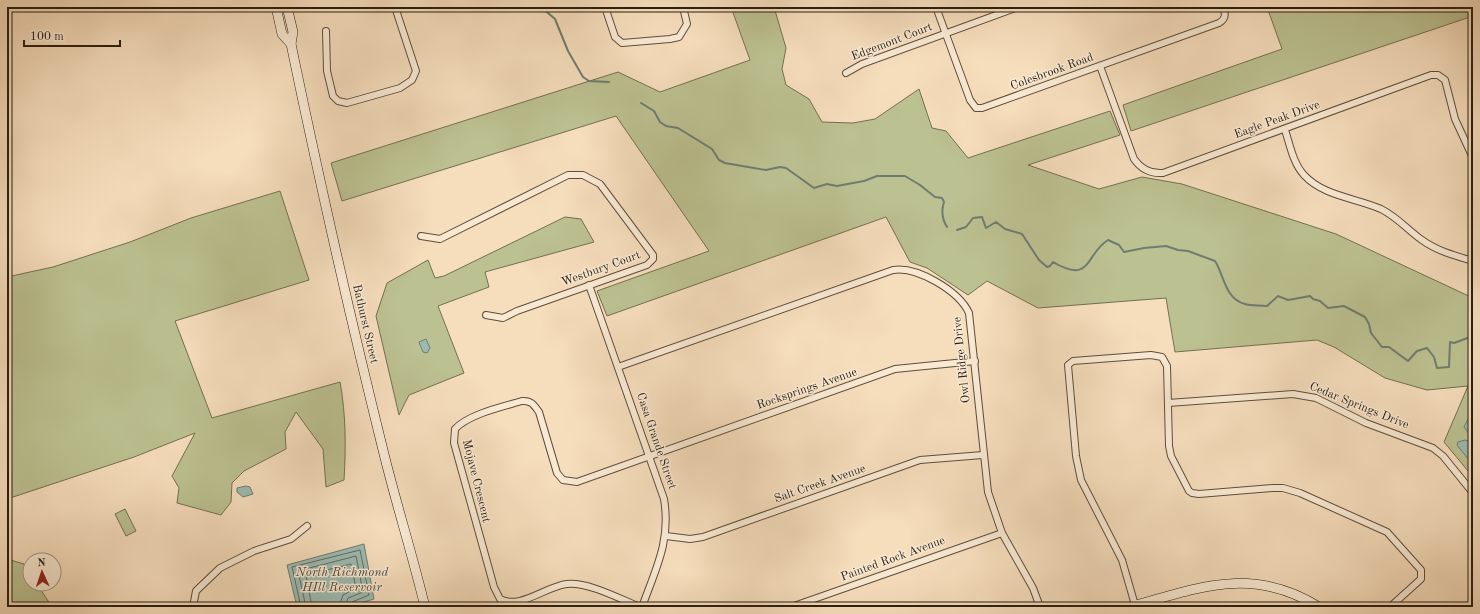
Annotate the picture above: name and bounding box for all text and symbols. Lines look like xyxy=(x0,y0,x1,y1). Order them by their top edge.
street label: Edgemont Court xyxy=(850,21,934,63)
scale bar xyxy=(24,22,120,48)
text: 100 m xyxy=(30,31,64,43)
street label: Colesbrook Road xyxy=(1009,51,1095,93)
street label: Eagle Peak Drive xyxy=(1233,99,1322,141)
street label: Westbury Court xyxy=(560,249,642,289)
street label: Bathurst Street xyxy=(350,283,380,365)
street label: Owl Ridge Drive xyxy=(951,316,972,404)
street label: Rocksprings Avenue xyxy=(755,366,859,412)
street label: Cedar Springs Drive xyxy=(1308,381,1411,432)
street label: Casa Grande Street xyxy=(634,391,678,491)
street label: Mojave Crescent xyxy=(460,438,492,524)
street label: Salt Creek Avenue xyxy=(773,463,868,505)
street label: Painted Rock Avenue xyxy=(839,534,947,583)
north arrow xyxy=(22,552,62,592)
text: N xyxy=(37,558,47,569)
water label: North Richmond HIll Reservoir xyxy=(294,566,389,594)

